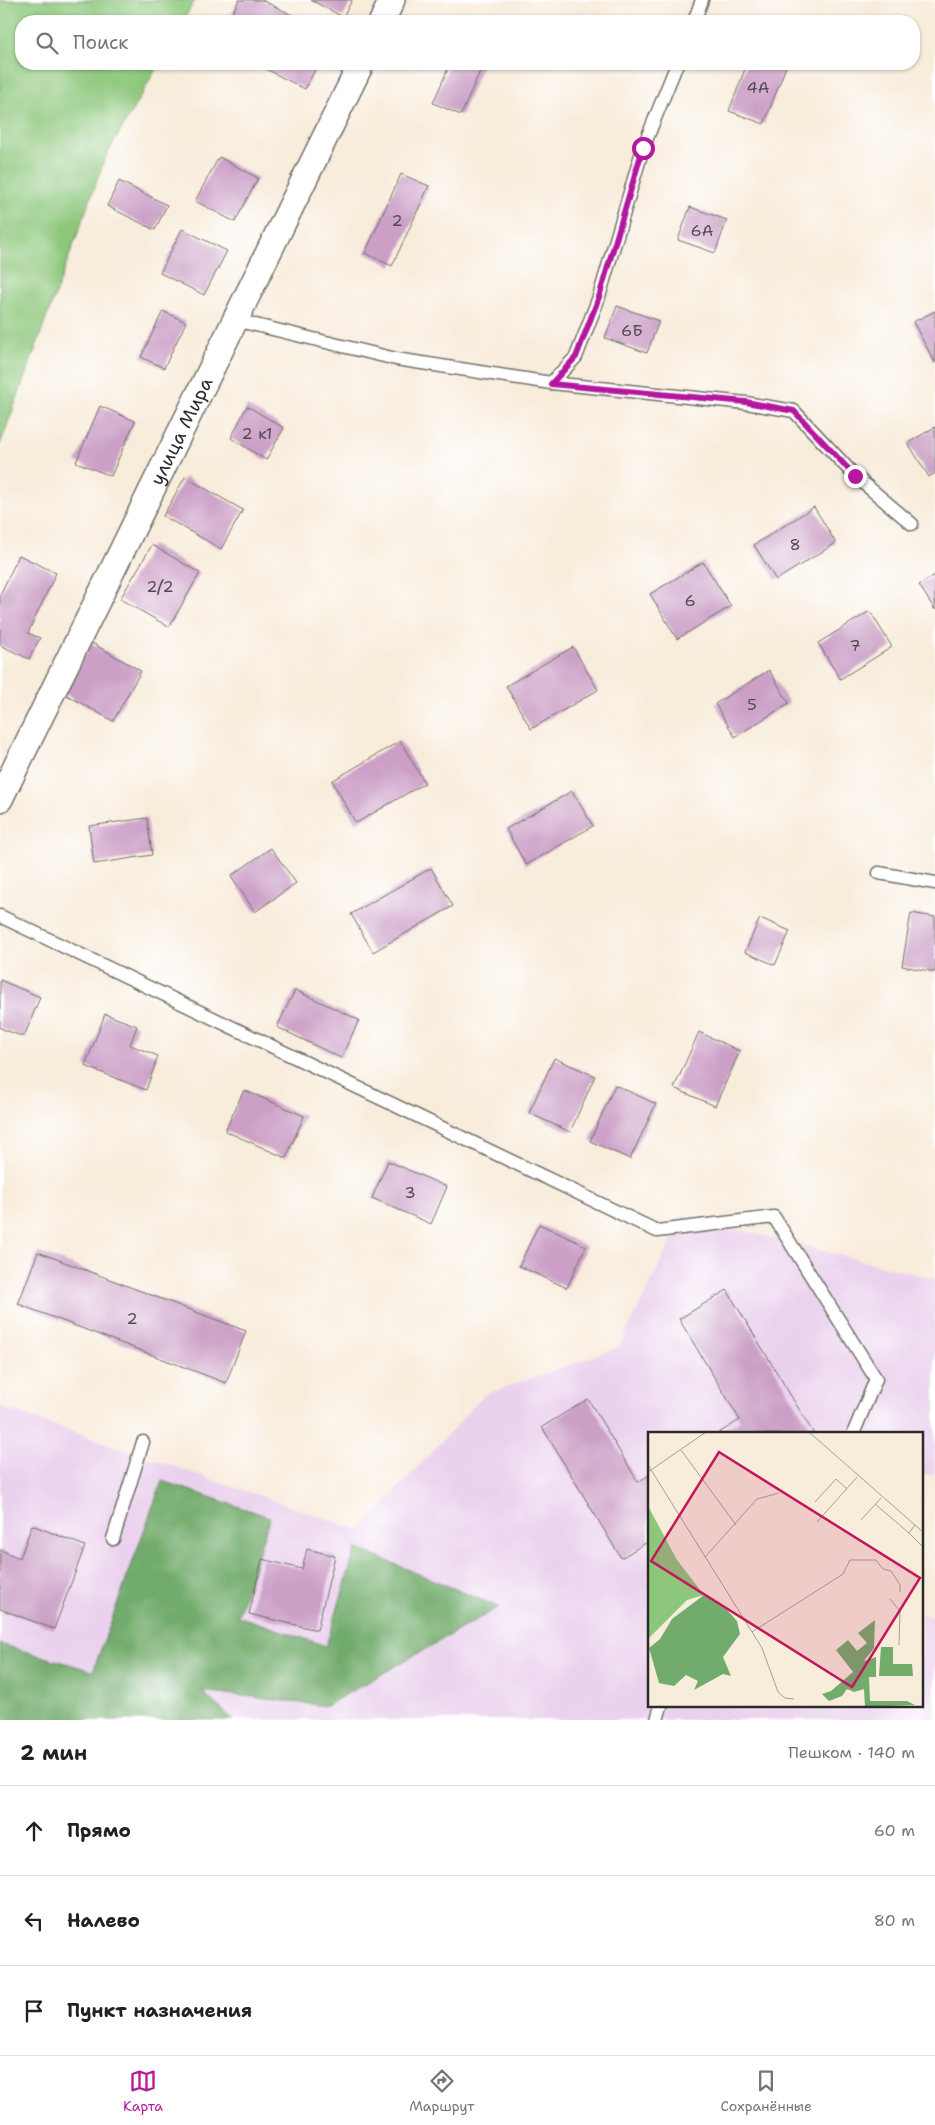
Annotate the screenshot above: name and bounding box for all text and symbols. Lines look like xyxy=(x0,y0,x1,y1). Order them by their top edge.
search box xyxy=(15,15,920,70)
icon: search xyxy=(33,29,61,57)
text: Поиск xyxy=(73,30,128,55)
house number: 4А xyxy=(747,77,769,98)
route start xyxy=(632,137,655,160)
house number: 2 xyxy=(391,210,403,231)
house number: 6А xyxy=(691,220,713,241)
house number: 6Б xyxy=(621,320,643,341)
street label: улица Мира xyxy=(144,373,218,489)
house number: 2 к1 xyxy=(242,423,272,444)
route end xyxy=(844,465,867,488)
house number: 8 xyxy=(789,534,801,555)
house number: 2/2 xyxy=(146,576,174,597)
house number: 6 xyxy=(684,590,696,611)
house number: 7 xyxy=(849,635,861,656)
house number: 5 xyxy=(747,694,757,715)
house number: 3 xyxy=(404,1182,416,1203)
house number: 2 xyxy=(126,1308,138,1329)
inset map xyxy=(648,1432,922,1708)
text: 2 мин xyxy=(20,1739,87,1767)
text: Пешком · 140 m xyxy=(788,1742,915,1763)
icon: ahead xyxy=(20,1817,48,1845)
text: Прямо xyxy=(67,1818,131,1843)
text: 60 m xyxy=(874,1820,915,1841)
icon: left xyxy=(20,1907,48,1935)
text: Налево xyxy=(67,1908,140,1933)
text: 80 m xyxy=(874,1910,915,1931)
icon: arrive xyxy=(20,1997,48,2025)
text: Пункт назначения xyxy=(67,1998,252,2023)
tab: Карта xyxy=(123,2067,163,2115)
tab: Маршрут xyxy=(409,2067,474,2115)
tab: Сохранённые xyxy=(721,2067,812,2115)

